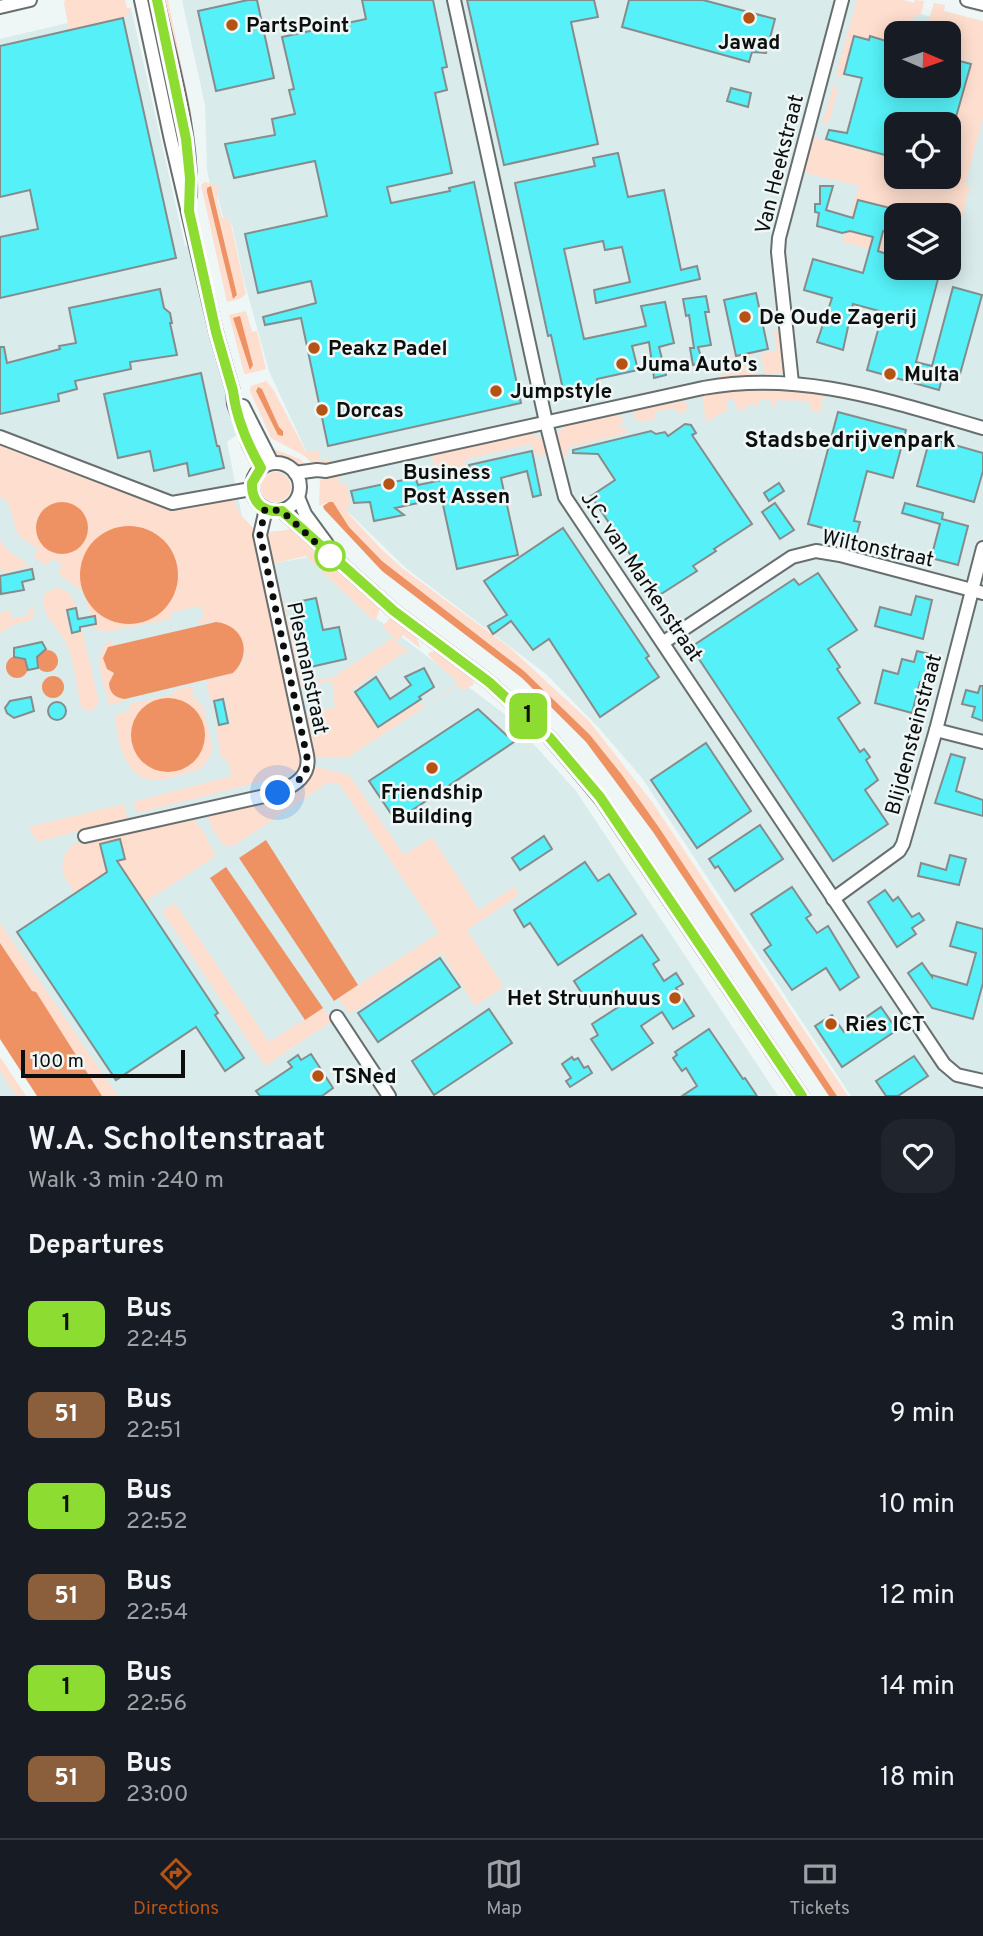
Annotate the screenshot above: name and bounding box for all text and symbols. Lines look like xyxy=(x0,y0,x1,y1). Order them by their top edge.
marker: Jawad xyxy=(741,10,757,26)
place label: PartsPoint xyxy=(246,13,349,40)
marker: PartsPoint xyxy=(224,17,240,33)
north arrow xyxy=(884,21,961,98)
map controls xyxy=(884,21,961,280)
place label: Jawad xyxy=(718,30,780,57)
street label: Van Heekstraat xyxy=(750,92,811,237)
button: locate xyxy=(884,112,961,189)
button: layers xyxy=(884,203,961,280)
place label: De Oude Zagerij xyxy=(759,305,917,332)
marker: De Oude Zagerij xyxy=(737,309,753,325)
place label: Peakz Padel xyxy=(328,336,448,363)
marker: Peakz Padel xyxy=(306,340,322,356)
place label: Juma Auto's xyxy=(636,352,758,379)
marker: Juma Auto's xyxy=(614,356,630,372)
place label: Multa xyxy=(904,362,959,389)
marker: Multa xyxy=(882,366,898,382)
place label: Jumpstyle xyxy=(510,379,612,406)
marker: Jumpstyle xyxy=(488,383,504,399)
place label: Dorcas xyxy=(336,398,404,425)
marker: Dorcas xyxy=(314,402,330,418)
district label: Stadsbedrijvenpark xyxy=(744,427,956,456)
place label: Business Post Assen xyxy=(403,460,510,511)
marker: Business Post Assen xyxy=(381,476,397,492)
street label: J.C. van Markenstraat xyxy=(574,486,708,667)
street label: Wiltonstraat xyxy=(819,524,936,575)
unlabelled marker xyxy=(315,541,345,571)
street label: Plesmanstraat xyxy=(279,599,334,737)
street label: Blijdensteinstraat xyxy=(880,651,949,818)
line badge: 1 xyxy=(505,693,551,739)
text: 1 xyxy=(523,701,533,731)
marker: Friendship Building xyxy=(424,760,440,776)
your location xyxy=(260,775,295,810)
place label: Friendship Building xyxy=(381,780,483,831)
place label: Het Struunhuus xyxy=(507,986,661,1013)
marker: Het Struunhuus xyxy=(667,990,683,1006)
place label: Ries ICT xyxy=(845,1012,925,1039)
marker: Ries ICT xyxy=(823,1016,839,1032)
scale bar xyxy=(21,1047,186,1079)
text: 100 m xyxy=(32,1050,84,1074)
place label: TSNed xyxy=(332,1064,397,1091)
marker: TSNed xyxy=(310,1068,326,1084)
button: heart xyxy=(881,1119,955,1193)
text: W.A. Scholtenstraat xyxy=(28,1120,325,1162)
text: Walk · 3 min · 240 m xyxy=(28,1167,224,1196)
text: Departures xyxy=(28,1230,165,1263)
text: Bus xyxy=(126,1293,172,1326)
text: 3 min xyxy=(890,1307,955,1340)
text: 1 xyxy=(62,1309,71,1339)
text: 22:45 xyxy=(126,1326,188,1355)
text: Bus xyxy=(126,1384,172,1417)
text: 9 min xyxy=(890,1398,955,1431)
text: 51 xyxy=(54,1400,79,1430)
text: 22:51 xyxy=(126,1417,182,1446)
text: Bus xyxy=(126,1475,172,1508)
text: 10 min xyxy=(879,1489,955,1522)
text: 1 xyxy=(62,1491,71,1521)
text: 22:52 xyxy=(126,1508,188,1537)
text: Bus xyxy=(126,1566,172,1599)
text: 12 min xyxy=(880,1580,955,1613)
text: 51 xyxy=(54,1582,79,1612)
text: 22:54 xyxy=(126,1599,188,1628)
text: Bus xyxy=(126,1657,172,1690)
text: 14 min xyxy=(880,1671,955,1704)
text: 1 xyxy=(62,1673,71,1703)
text: 22:56 xyxy=(126,1690,187,1719)
text: Bus xyxy=(126,1748,172,1781)
text: 18 min xyxy=(880,1762,955,1795)
text: 51 xyxy=(54,1764,79,1794)
text: 23:00 xyxy=(126,1781,188,1810)
tab: Directions xyxy=(133,1855,219,1921)
tab: Map xyxy=(485,1855,523,1921)
tab: Tickets xyxy=(789,1855,850,1921)

